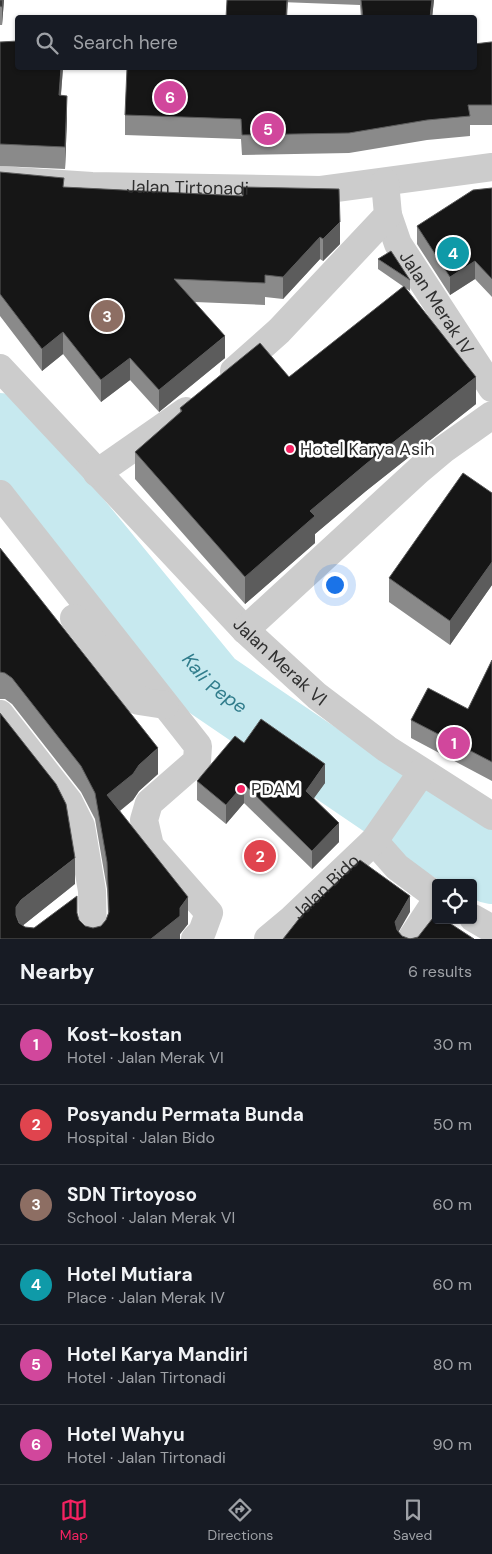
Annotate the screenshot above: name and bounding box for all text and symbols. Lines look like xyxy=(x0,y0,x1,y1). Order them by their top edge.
search box xyxy=(15,15,477,70)
icon: search xyxy=(33,29,61,57)
text: Search here xyxy=(73,30,178,55)
pin: 6 xyxy=(154,78,186,116)
pin: 5 xyxy=(252,110,284,148)
street label: Jalan Tirtonadi xyxy=(127,175,249,201)
pin: 4 xyxy=(437,234,469,272)
street label: Jalan Merak IV xyxy=(394,246,479,360)
pin: 3 xyxy=(91,297,123,335)
place label: Hotel Karya Asih xyxy=(300,437,435,461)
marker: Hotel Karya Asih xyxy=(284,443,296,455)
your location xyxy=(322,572,348,598)
street label: Jalan Merak VI xyxy=(228,613,332,711)
water label: Kali Pepe xyxy=(177,648,252,719)
pin: 1 xyxy=(438,724,470,762)
place label: PDAM xyxy=(251,777,300,801)
marker: PDAM xyxy=(235,783,247,795)
pin: 2 xyxy=(244,837,276,875)
street label: Jalan Bido xyxy=(287,849,365,925)
map controls xyxy=(432,879,477,924)
button: locate xyxy=(432,879,477,924)
text: Nearby xyxy=(20,958,94,986)
text: 6 results xyxy=(408,961,472,982)
text: Kost-kostan xyxy=(67,1022,182,1047)
text: 1 xyxy=(33,1034,39,1055)
text: 30 m xyxy=(433,1034,472,1055)
text: Hotel · Jalan Merak VI xyxy=(67,1047,224,1068)
text: Posyandu Permata Bunda xyxy=(67,1102,304,1127)
text: 2 xyxy=(31,1114,41,1135)
text: 50 m xyxy=(433,1114,472,1135)
text: Hospital · Jalan Bido xyxy=(67,1127,215,1148)
text: SDN Tirtoyoso xyxy=(67,1182,197,1207)
text: 3 xyxy=(31,1194,41,1215)
text: 60 m xyxy=(432,1194,472,1215)
text: School · Jalan Merak VI xyxy=(67,1207,235,1228)
text: Hotel Mutiara xyxy=(67,1262,193,1287)
text: 4 xyxy=(31,1274,41,1295)
text: 60 m xyxy=(432,1274,472,1295)
text: Place · Jalan Merak IV xyxy=(67,1287,225,1308)
text: Hotel Karya Mandiri xyxy=(67,1342,248,1367)
text: 5 xyxy=(31,1354,41,1375)
text: 80 m xyxy=(433,1354,472,1375)
text: Hotel · Jalan Tirtonadi xyxy=(67,1367,226,1388)
text: Hotel Wahyu xyxy=(67,1422,185,1447)
text: 6 xyxy=(31,1434,41,1455)
text: 90 m xyxy=(432,1434,472,1455)
text: Hotel · Jalan Tirtonadi xyxy=(67,1447,226,1468)
tab: Map xyxy=(60,1496,88,1544)
tab: Directions xyxy=(208,1496,273,1544)
tab: Saved xyxy=(393,1496,432,1544)

